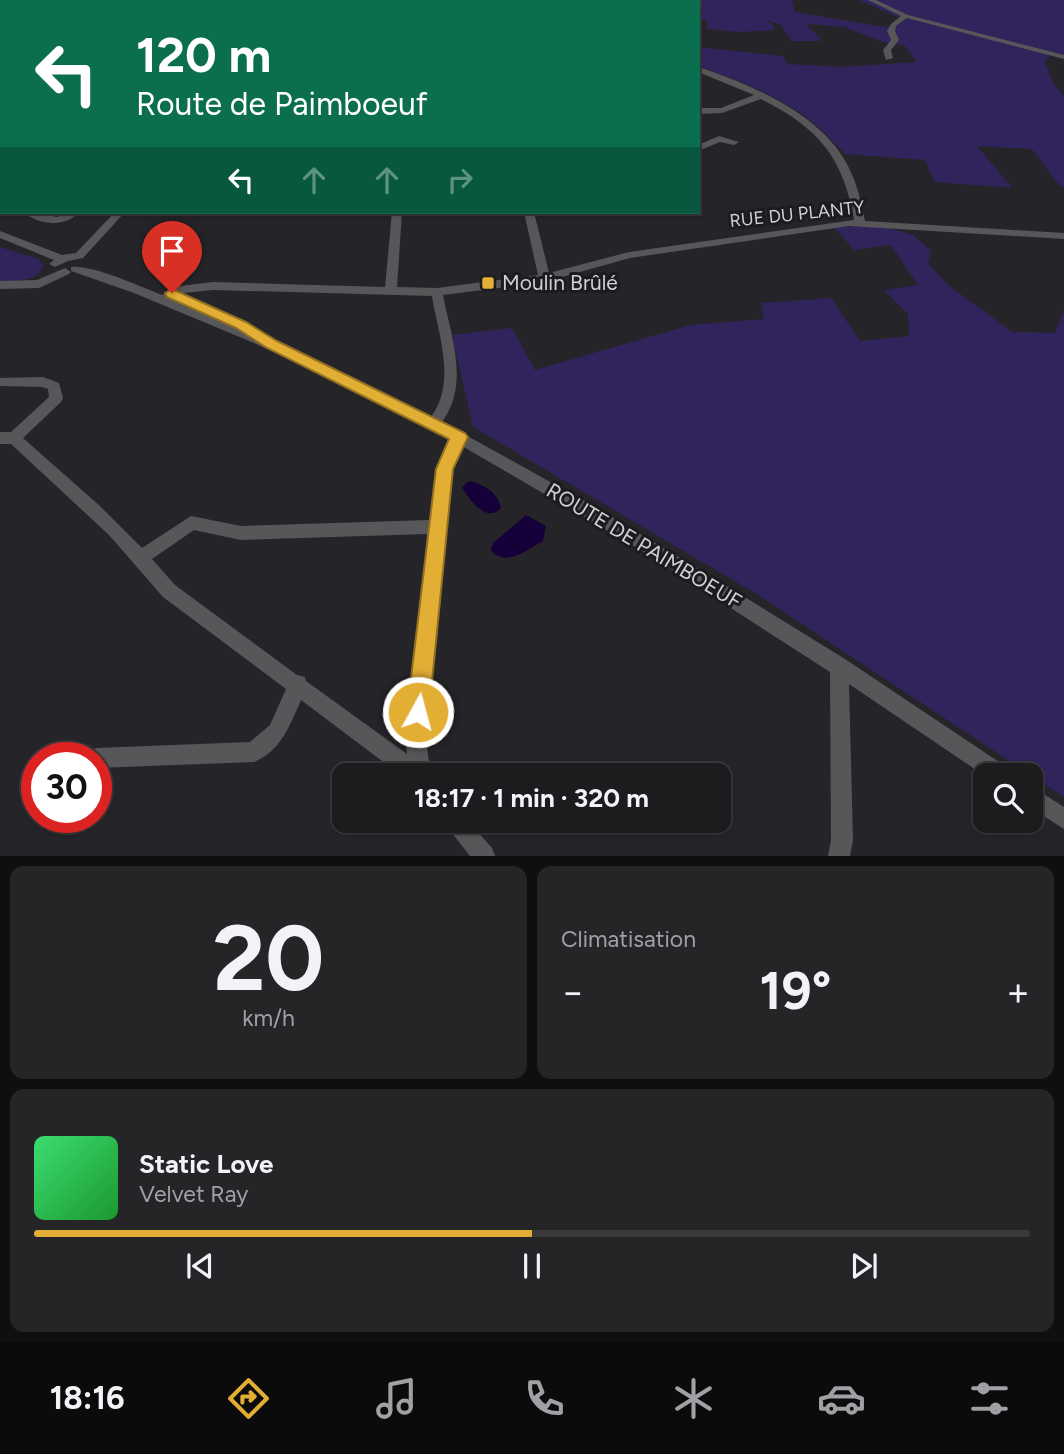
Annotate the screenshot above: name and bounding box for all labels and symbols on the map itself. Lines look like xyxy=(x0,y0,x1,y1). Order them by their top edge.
street label: RUE DU PLANTY xyxy=(729,196,866,232)
pin xyxy=(142,221,202,293)
place label: Moulin Brûlé xyxy=(502,270,618,295)
marker: Moulin Brûlé xyxy=(480,275,496,291)
street label: ROUTE DE PAIMBOEUF xyxy=(542,477,746,614)
position arrow xyxy=(381,675,455,749)
speed limit sign: 30 xyxy=(21,742,112,833)

